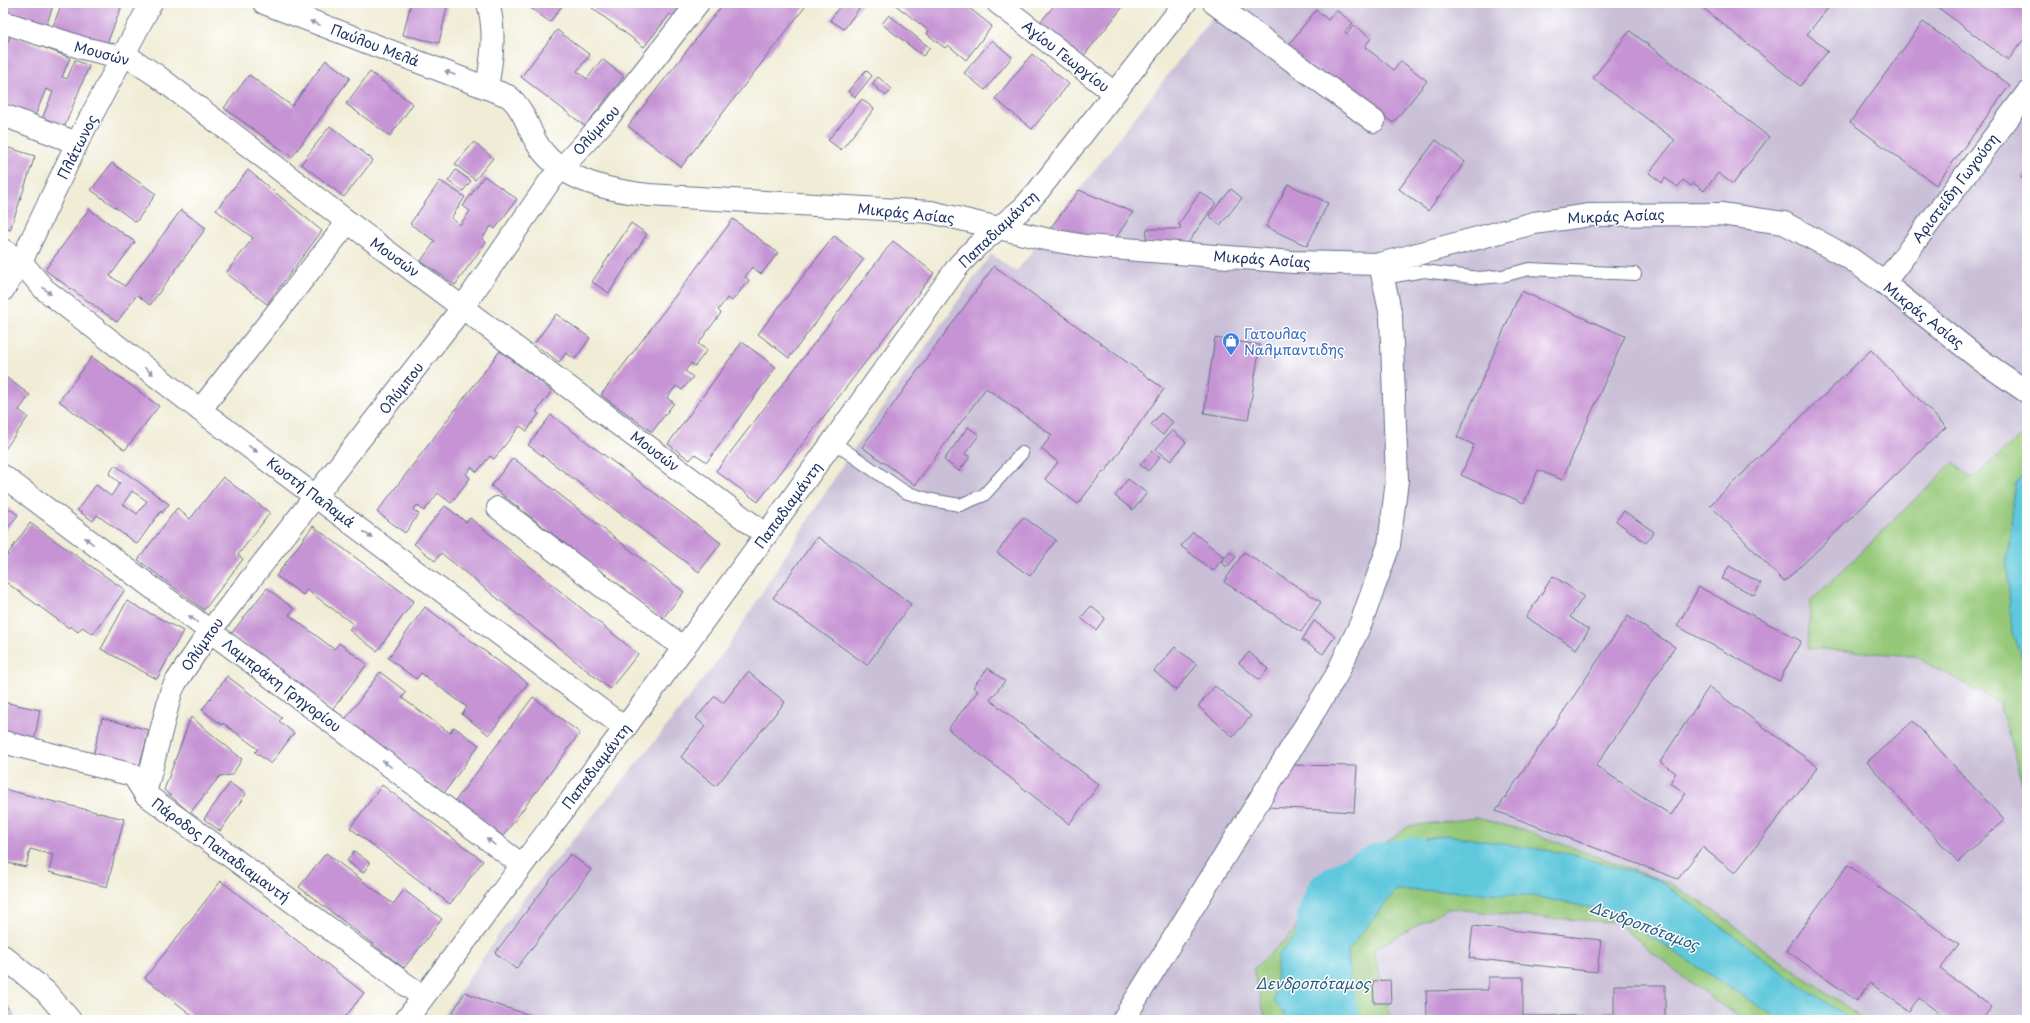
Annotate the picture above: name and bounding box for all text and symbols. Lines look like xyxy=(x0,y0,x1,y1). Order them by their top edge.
street label: Αγίου Γεωργίου xyxy=(1018,15,1114,97)
street label: Παύλου Μελά xyxy=(328,18,422,72)
one-way arrow xyxy=(309,19,321,25)
street label: Μουσών xyxy=(72,36,132,70)
one-way arrow xyxy=(444,70,456,76)
street label: Ολύμπου xyxy=(568,100,624,160)
street label: Πλάτωνος xyxy=(52,111,102,183)
street label: Αριστείδη Γωγούση xyxy=(1907,129,2003,247)
street label: Παπαδιαμάντη xyxy=(954,186,1042,272)
street label: Μικράς Ασίας xyxy=(856,197,956,229)
street label: Μικράς Ασίας xyxy=(1567,204,1665,228)
street label: Μουσών xyxy=(366,232,424,282)
street label: Μικράς Ασίας xyxy=(1213,245,1311,273)
street label: Μικράς Ασίας xyxy=(1879,277,1969,353)
one-way arrow xyxy=(41,286,52,295)
place label: Γατουλας Ναλμπαντιδης xyxy=(1244,323,1344,360)
shop icon: Γατουλας Ναλμπαντιδης xyxy=(1221,331,1241,356)
street label: Ολύμπου xyxy=(374,357,428,419)
one-way arrow xyxy=(144,366,155,375)
street label: Μουσών xyxy=(626,426,684,476)
one-way arrow xyxy=(248,445,258,453)
street label: Κωστή Παλαμά xyxy=(263,452,359,532)
street label: Παπαδιαμάντη xyxy=(749,457,827,553)
one-way arrow xyxy=(363,531,374,539)
one-way arrow xyxy=(84,536,95,545)
street label: Ολύμπου xyxy=(176,613,228,675)
one-way arrow xyxy=(188,614,199,623)
street label: Λαμπράκη Γρηγορίου xyxy=(218,633,346,737)
street label: Παπαδιαμάντη xyxy=(557,719,635,813)
one-way arrow xyxy=(381,760,392,768)
street label: Πάροδος Παπαδιαμαντή xyxy=(148,793,294,907)
one-way arrow xyxy=(486,838,496,846)
water label: Δενδροπόταμος xyxy=(1587,895,1704,956)
water label: Δενδροπόταμος xyxy=(1256,971,1372,994)

